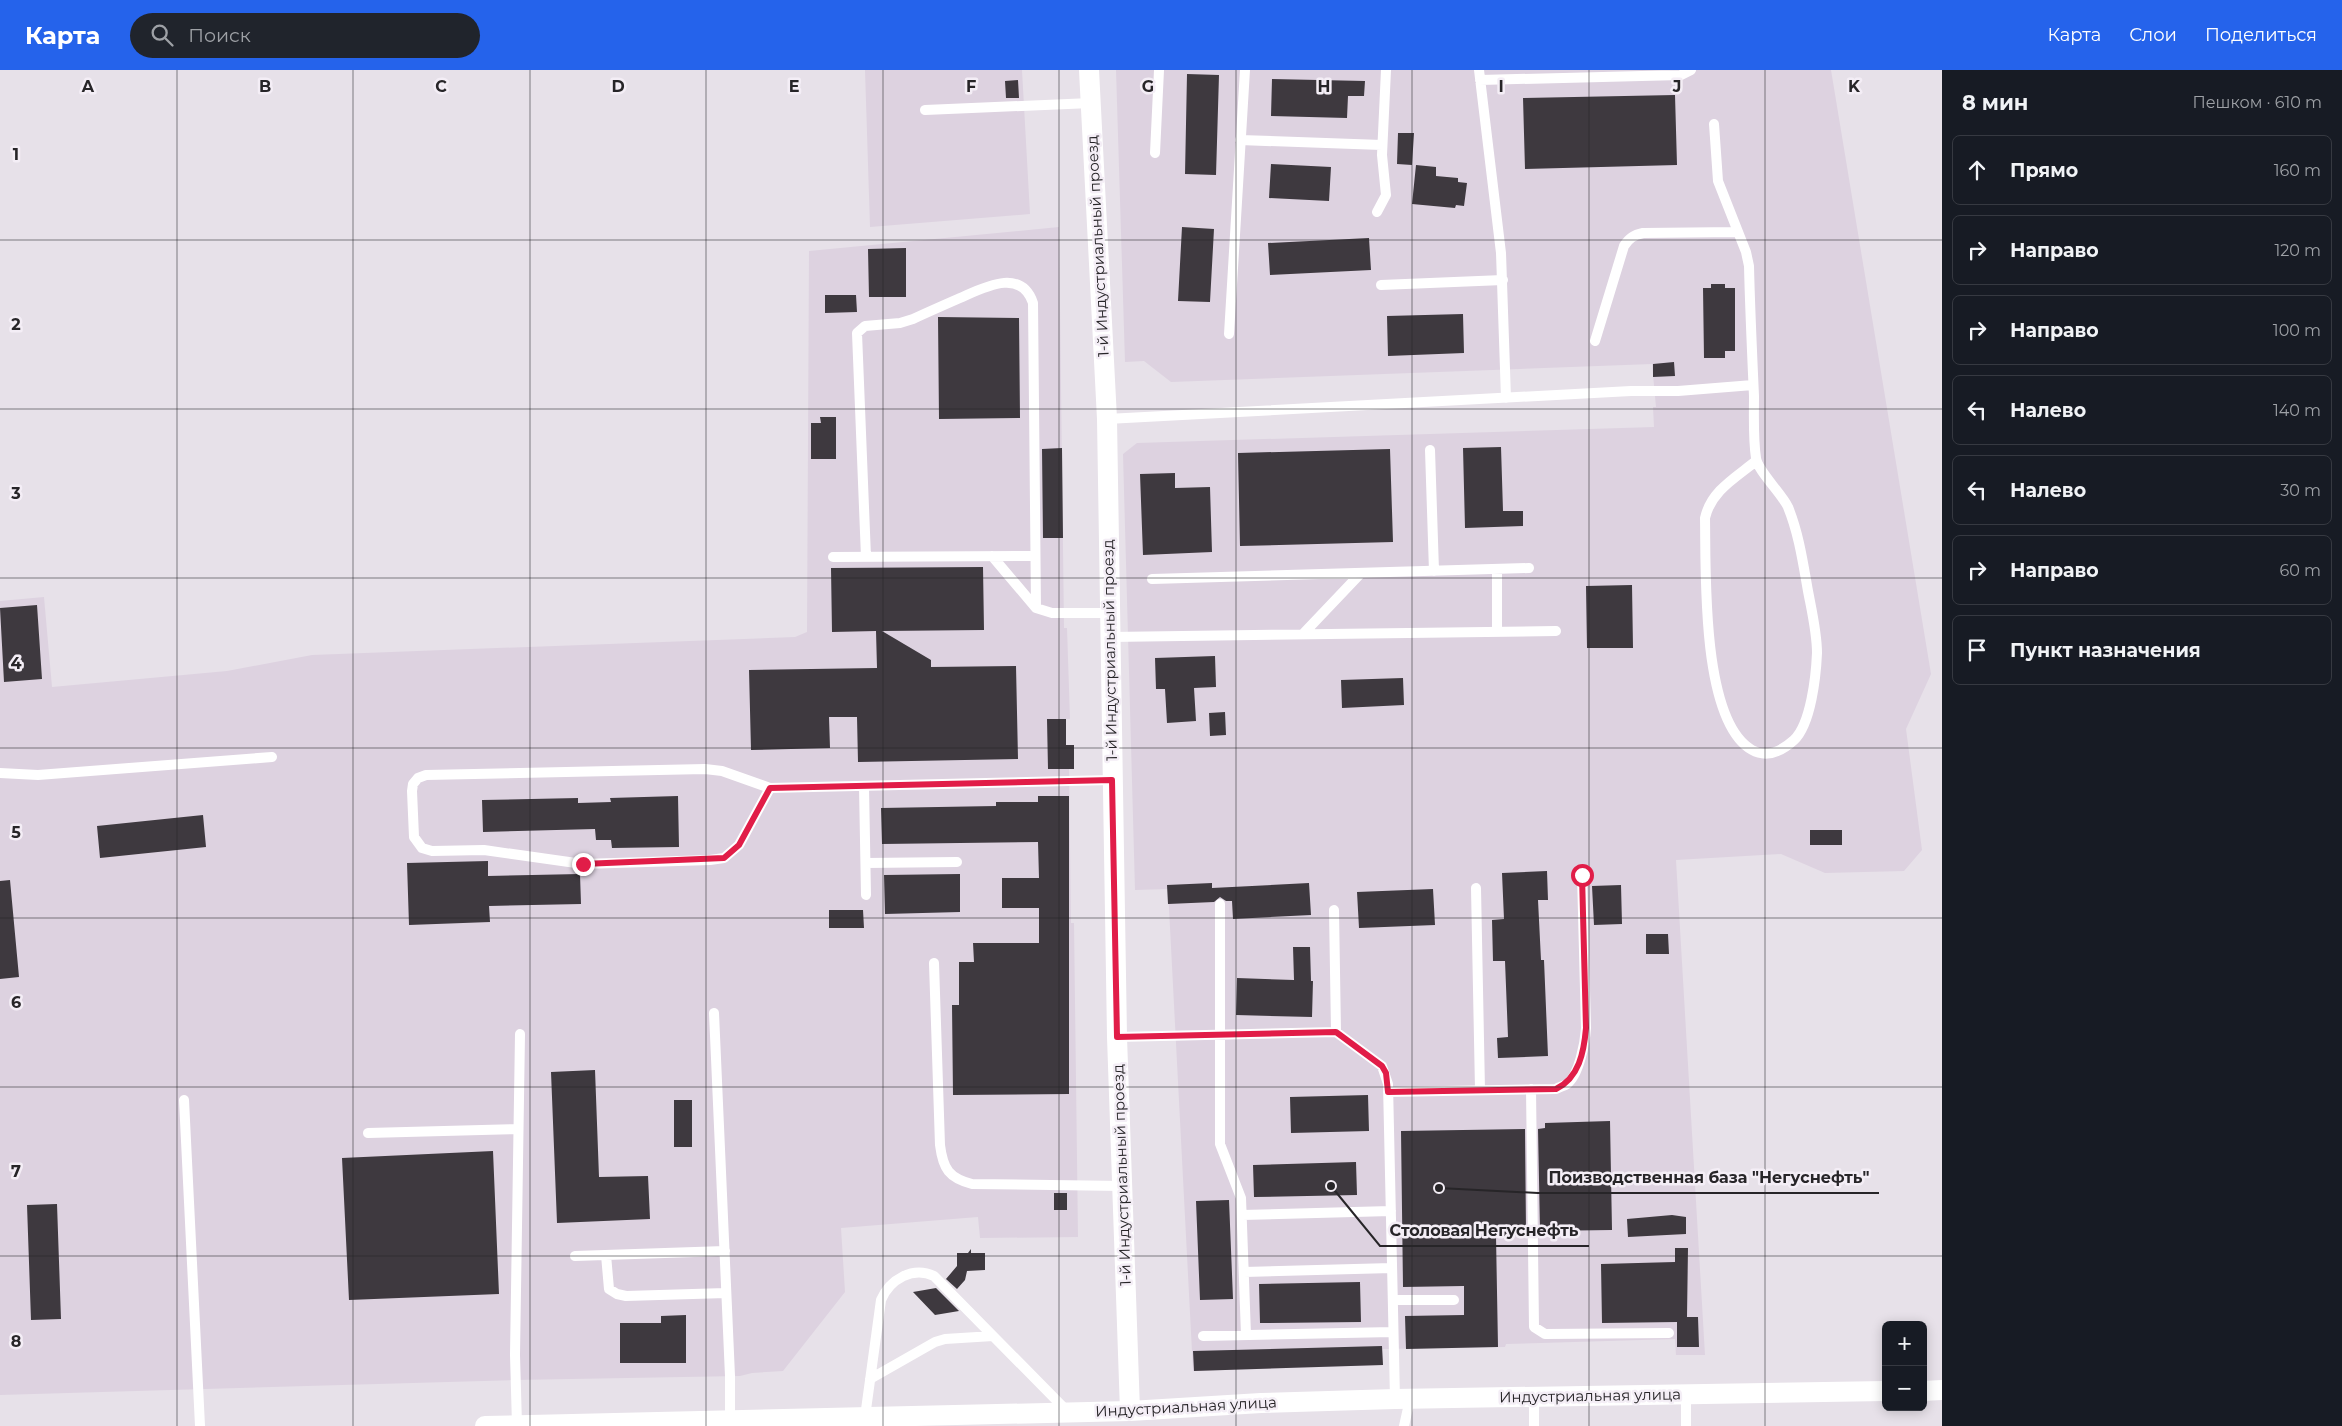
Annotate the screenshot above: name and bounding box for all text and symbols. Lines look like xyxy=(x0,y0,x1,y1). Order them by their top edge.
search box xyxy=(130,13,480,58)
text: Карта xyxy=(25,21,100,50)
icon: search xyxy=(148,21,176,49)
text: Поиск xyxy=(188,24,251,47)
text: Карта xyxy=(2047,24,2101,46)
text: Слои xyxy=(2129,24,2177,46)
text: Поделиться xyxy=(2205,24,2317,46)
text: A xyxy=(81,77,95,96)
text: B xyxy=(259,77,271,96)
text: C xyxy=(435,77,447,96)
text: D xyxy=(611,77,625,96)
text: E xyxy=(789,77,799,96)
text: F xyxy=(966,77,976,96)
text: G xyxy=(1142,77,1154,96)
text: H xyxy=(1318,77,1330,96)
text: I xyxy=(1498,77,1504,96)
text: J xyxy=(1672,77,1681,96)
text: K xyxy=(1848,77,1861,96)
text: 8 мин xyxy=(1962,90,2028,115)
text: Пешком · 610 m xyxy=(2193,93,2322,112)
street label: 1-й Индустриальный проезд xyxy=(1082,135,1113,357)
text: 1 xyxy=(13,145,19,164)
icon: ahead xyxy=(1963,156,1991,184)
text: Прямо xyxy=(2010,159,2078,182)
text: 160 m xyxy=(2274,161,2321,180)
icon: right xyxy=(1963,236,1991,264)
text: Направо xyxy=(2010,239,2099,262)
text: 120 m xyxy=(2274,241,2321,260)
text: 2 xyxy=(11,315,21,334)
icon: right xyxy=(1963,316,1991,344)
text: Направо xyxy=(2010,319,2099,342)
text: 100 m xyxy=(2273,321,2321,340)
icon: left xyxy=(1963,396,1991,424)
text: Налево xyxy=(2010,399,2086,422)
text: 140 m xyxy=(2273,401,2321,420)
icon: left xyxy=(1963,476,1991,504)
text: Налево xyxy=(2010,479,2086,502)
text: 30 m xyxy=(2280,481,2321,500)
text: 3 xyxy=(10,484,21,503)
street label: 1-й Индустриальный проезд xyxy=(1098,539,1121,761)
icon: right xyxy=(1963,556,1991,584)
text: Направо xyxy=(2010,559,2099,582)
text: 60 m xyxy=(2279,561,2321,580)
icon: arrive xyxy=(1963,636,1991,664)
text: Пункт назначения xyxy=(2010,639,2201,662)
text: 4 xyxy=(10,654,22,673)
text: 5 xyxy=(11,823,21,842)
route end xyxy=(572,853,595,876)
route start xyxy=(1571,864,1594,887)
text: 6 xyxy=(11,993,21,1012)
street label: 1-й Индустриальный проезд xyxy=(1108,1064,1135,1286)
text: 7 xyxy=(11,1162,21,1181)
callout: Поизводственная база "Негуснефть" xyxy=(1538,1162,1879,1193)
text: Поизводственная база "Негуснефть" xyxy=(1548,1168,1870,1187)
callout: Столовая Негуснефть xyxy=(1380,1215,1589,1246)
text: Столовая Негуснефть xyxy=(1390,1221,1579,1240)
map controls xyxy=(1882,1321,1927,1411)
button: + xyxy=(1882,1321,1927,1366)
text: 8 xyxy=(11,1332,21,1351)
button: − xyxy=(1882,1366,1927,1411)
street label: Индустриальная улица xyxy=(1499,1384,1681,1407)
street label: Индустриальная улица xyxy=(1095,1392,1277,1421)

